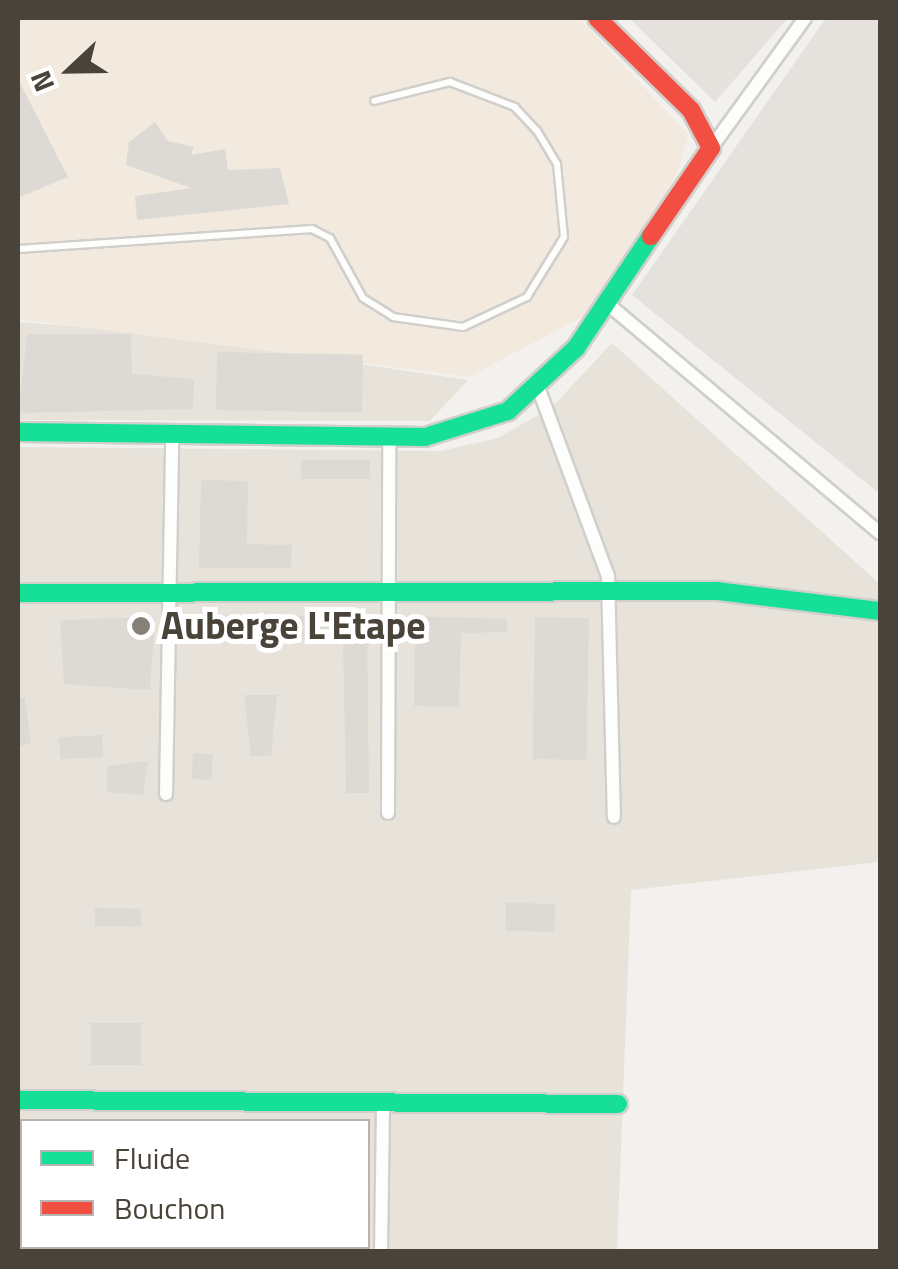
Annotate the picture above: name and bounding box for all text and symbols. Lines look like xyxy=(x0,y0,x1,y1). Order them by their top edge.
north arrow xyxy=(20,20,120,120)
text: N xyxy=(18,64,65,98)
place label: Auberge L'Etape xyxy=(161,603,426,649)
marker: Auberge L'Etape xyxy=(130,615,152,637)
legend xyxy=(20,1119,370,1249)
text: Fluide xyxy=(114,1135,190,1181)
text: Bouchon xyxy=(114,1185,225,1231)

